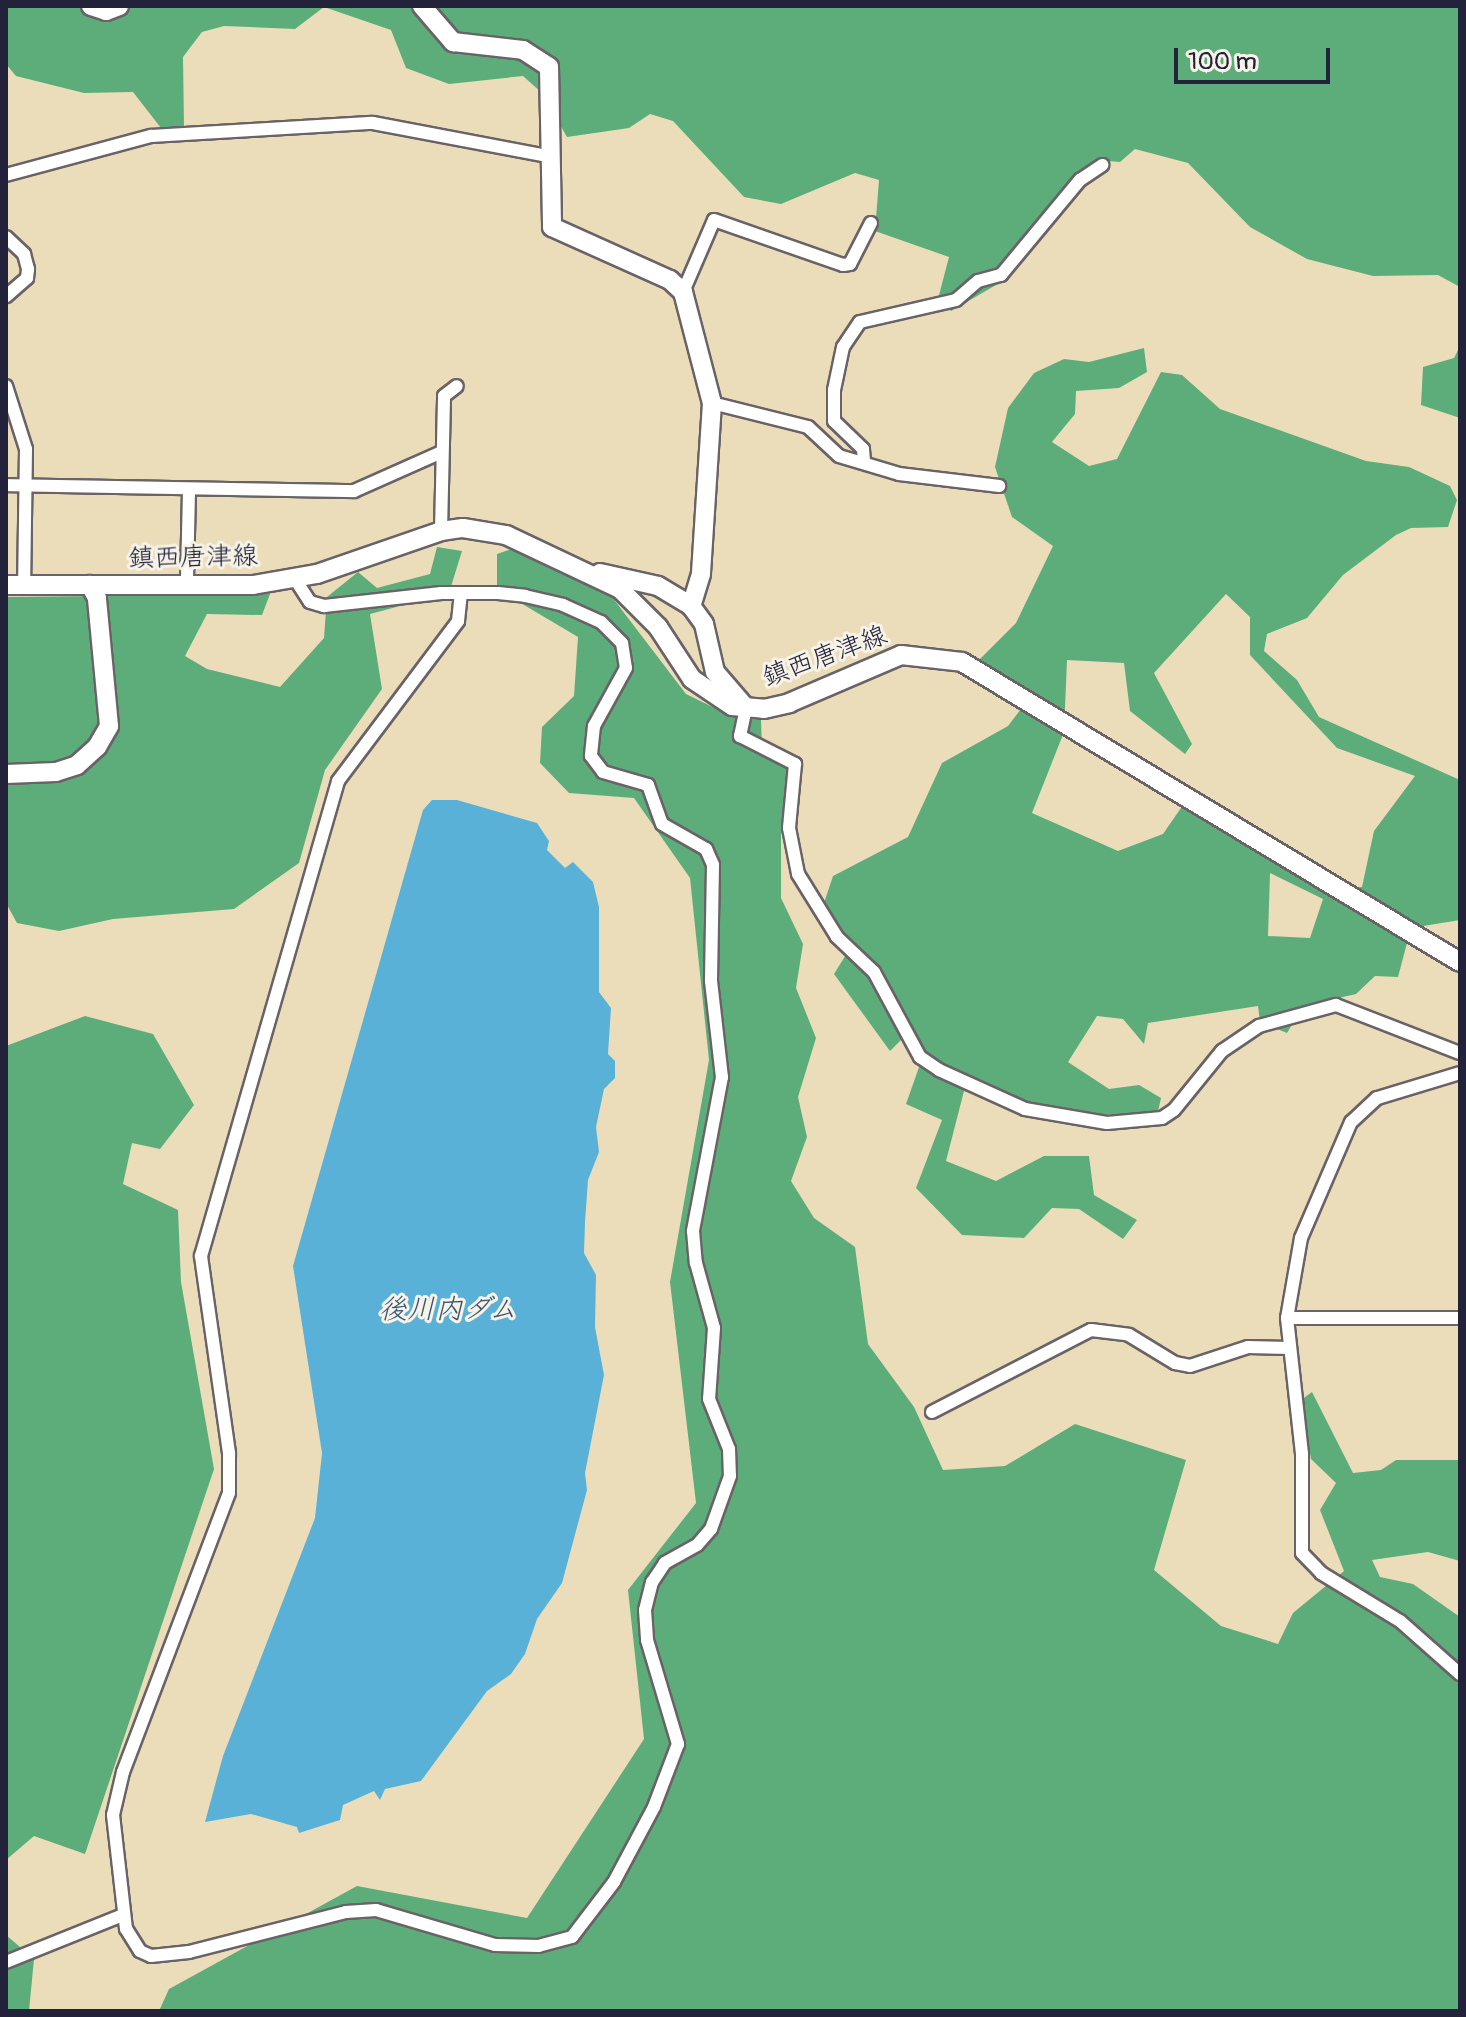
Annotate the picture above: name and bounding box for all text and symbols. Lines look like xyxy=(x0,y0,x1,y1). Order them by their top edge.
scale bar xyxy=(1178,32,1334,82)
text: 100 m xyxy=(1188,47,1257,76)
street label: 鎮西唐津線 xyxy=(128,541,258,575)
street label: 鎮西唐津線 xyxy=(759,620,891,694)
water label: 後川内ダム xyxy=(378,1293,518,1327)

